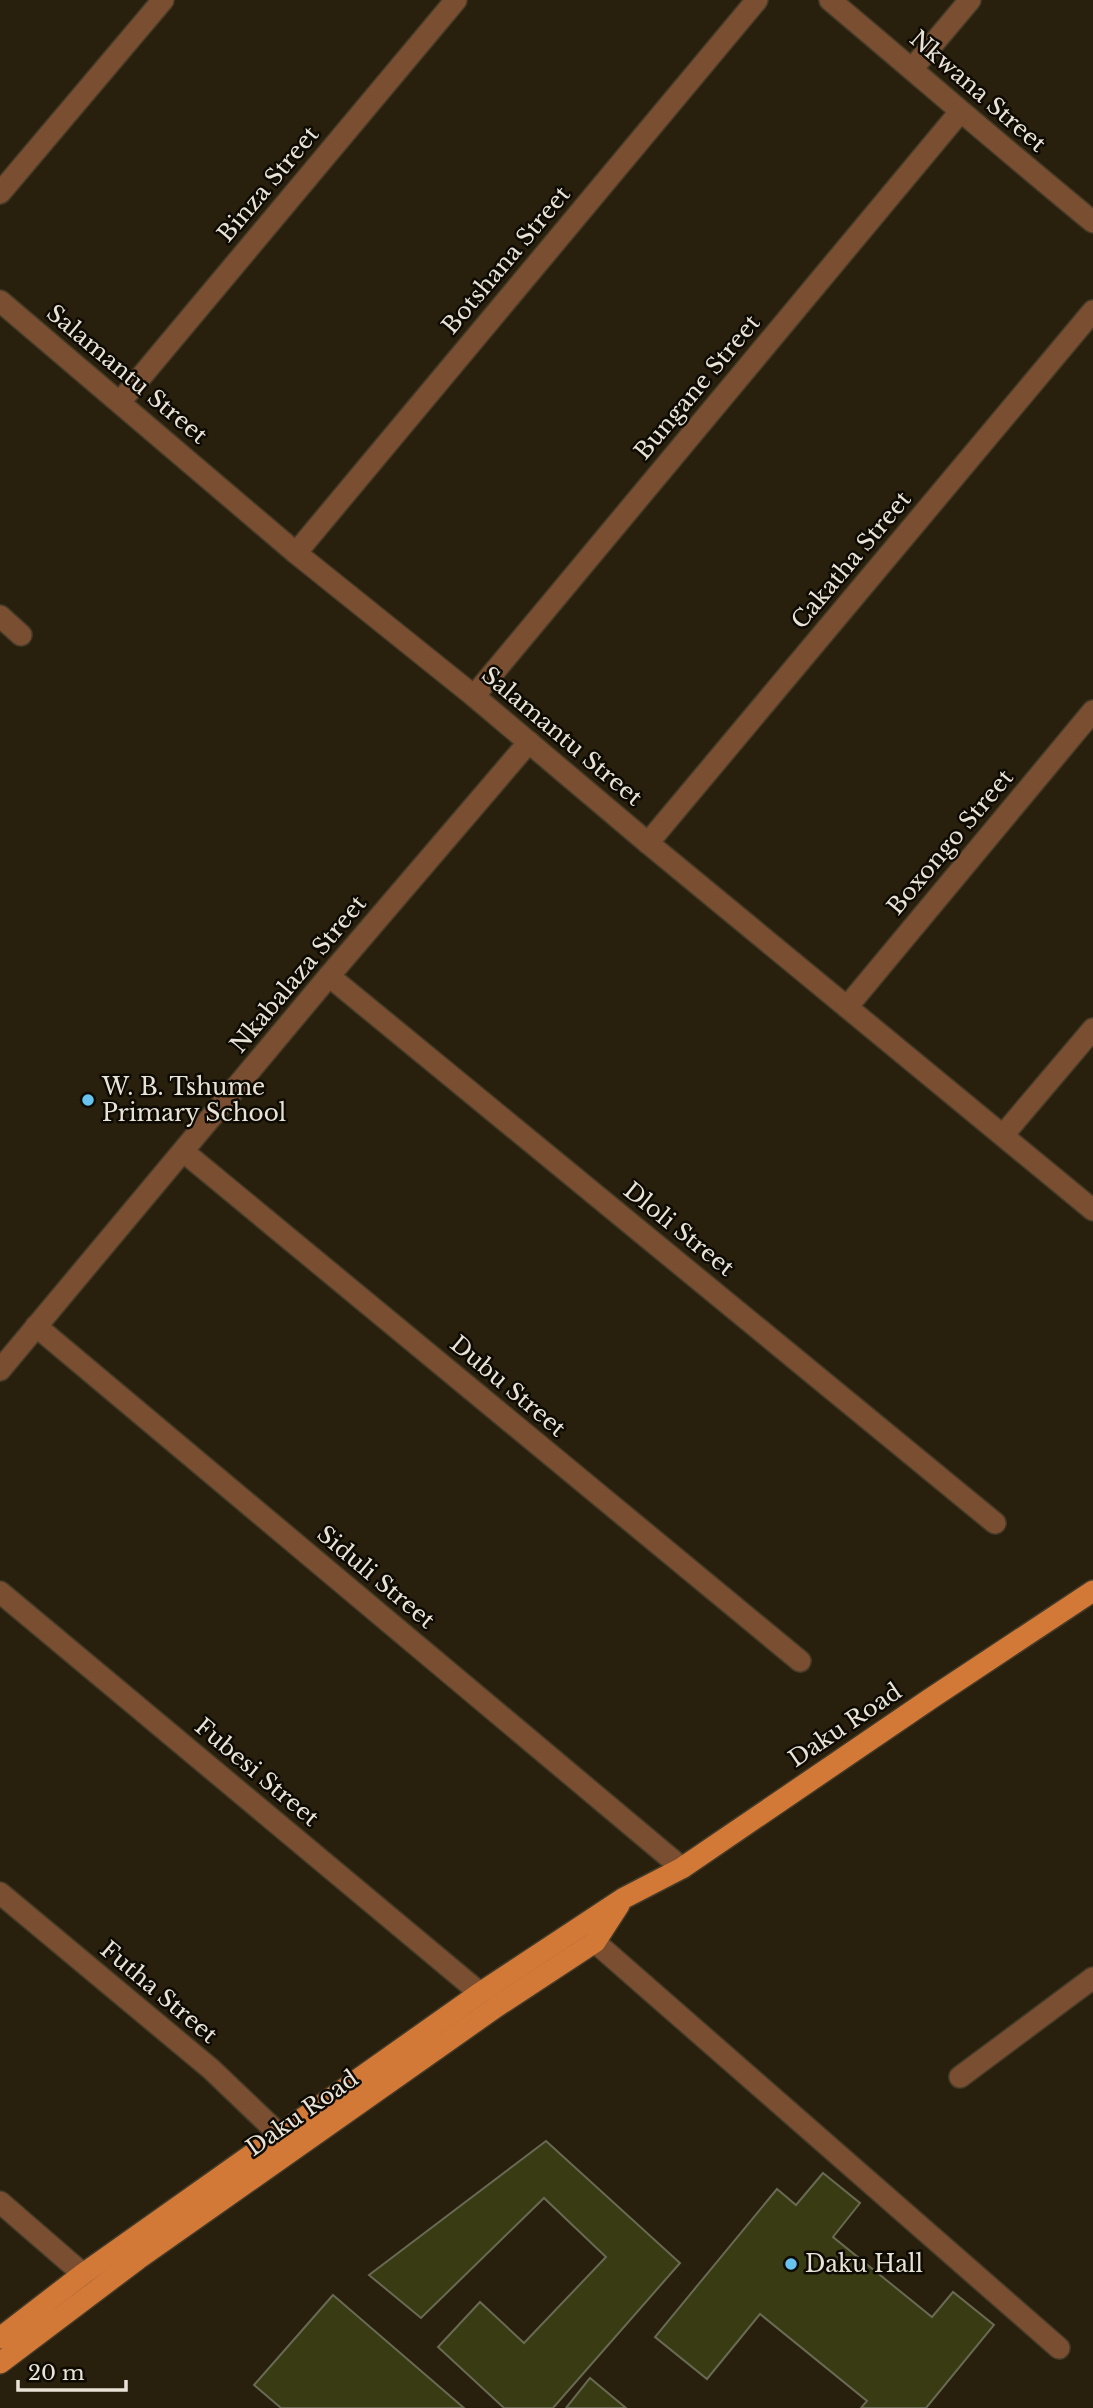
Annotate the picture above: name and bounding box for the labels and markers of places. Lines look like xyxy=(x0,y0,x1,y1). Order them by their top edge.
place label: W. B. Tshume Primary School xyxy=(101,1073,286,1127)
marker: W. B. Tshume Primary School xyxy=(80,1092,96,1108)
place label: Daku Hall xyxy=(805,2250,923,2278)
marker: Daku Hall xyxy=(783,2256,799,2272)

